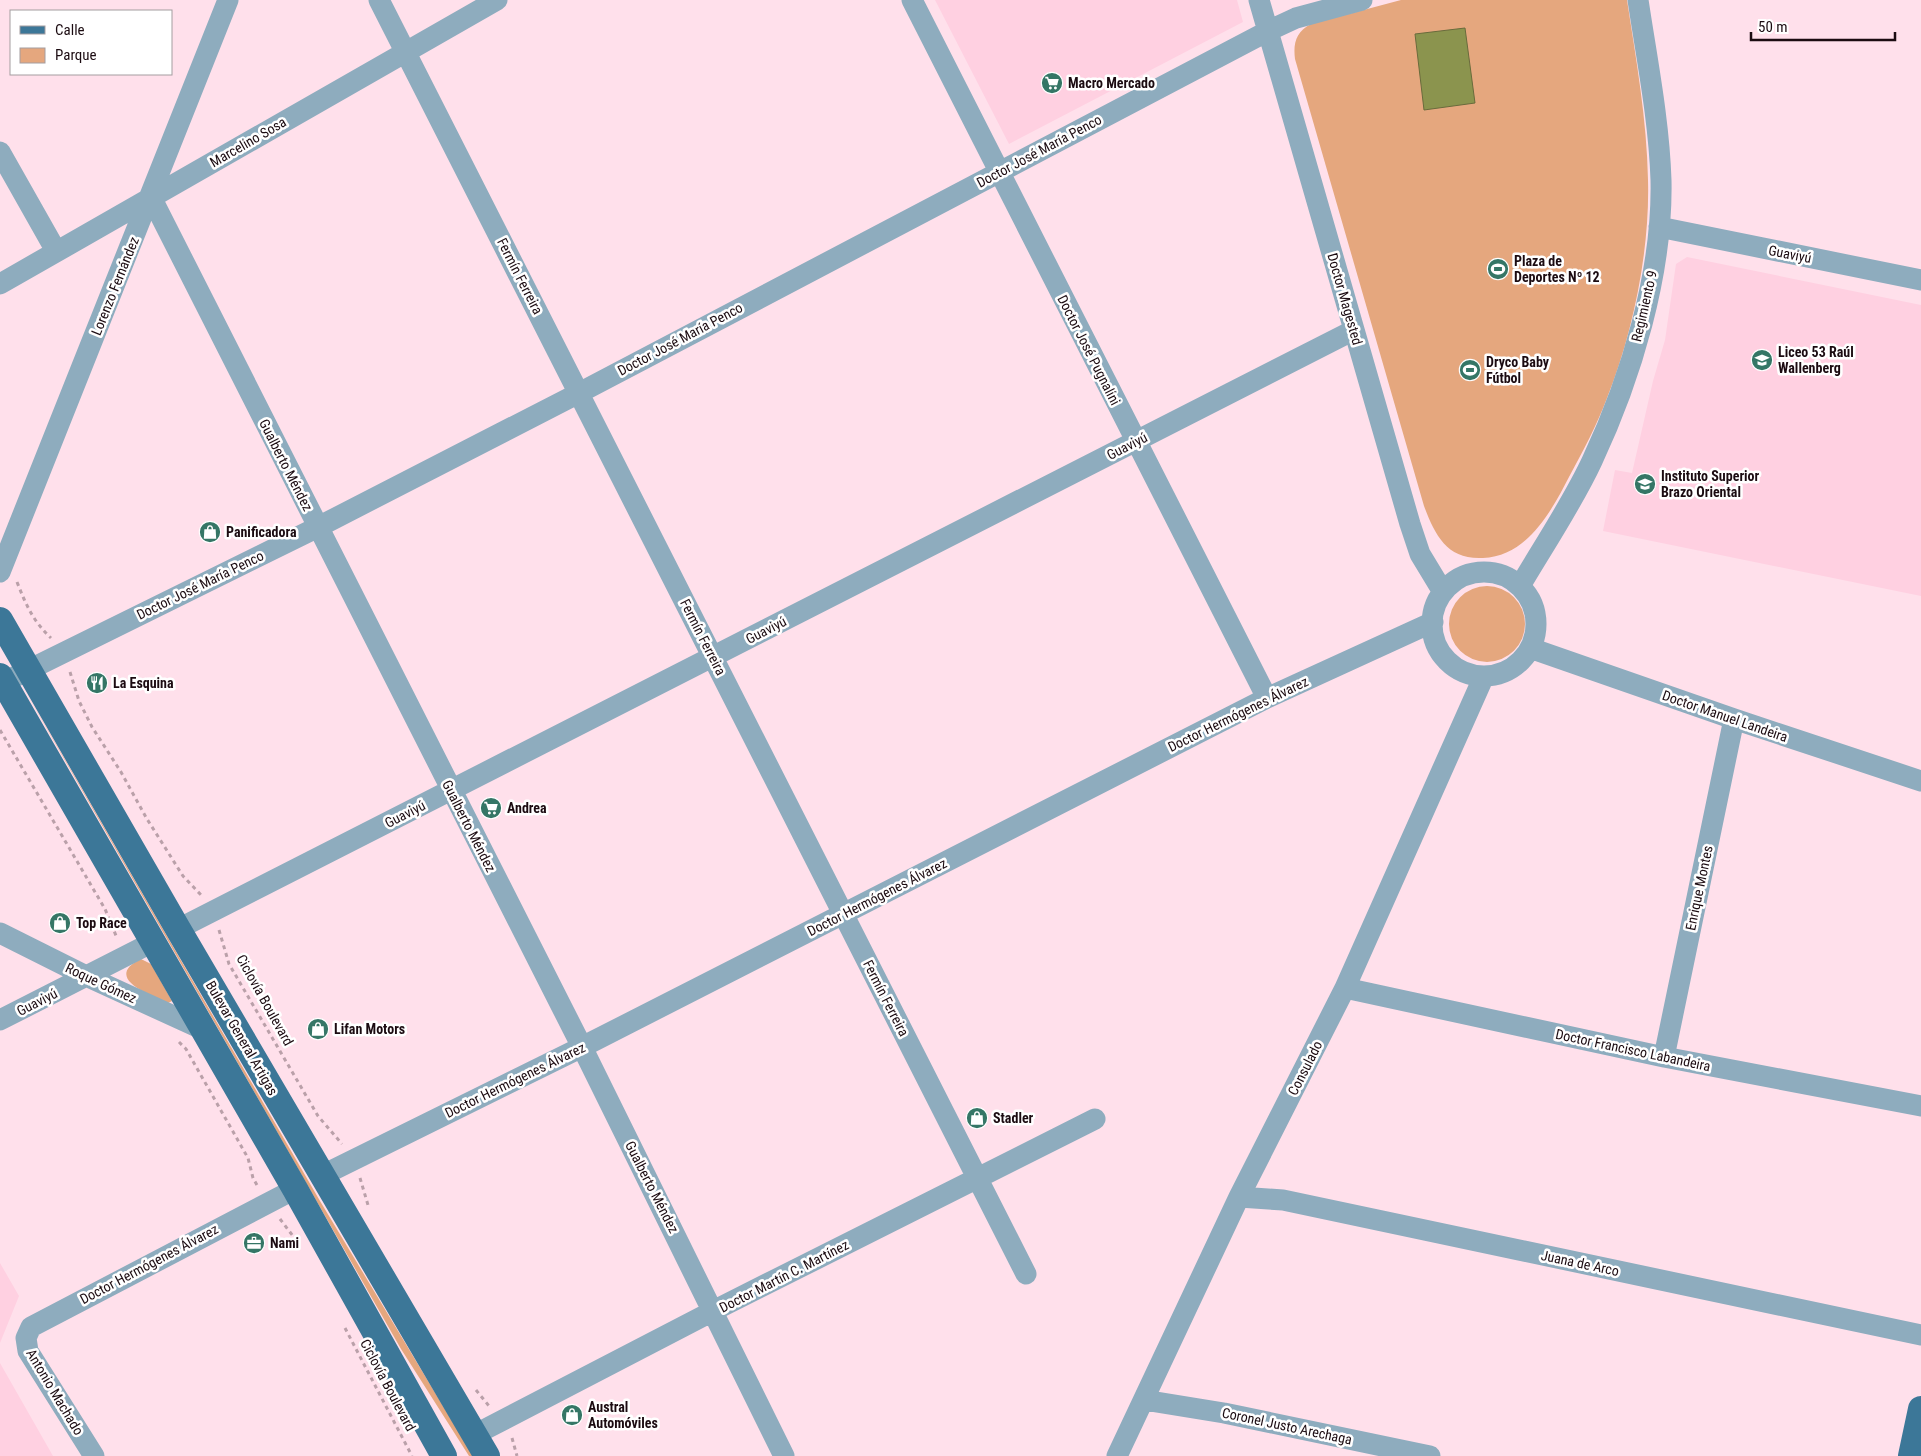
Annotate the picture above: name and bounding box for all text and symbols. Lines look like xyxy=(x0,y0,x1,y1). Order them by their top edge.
legend xyxy=(10,10,172,75)
scale bar xyxy=(1751,10,1895,42)
text: 50 m xyxy=(1758,18,1788,36)
text: Calle xyxy=(55,21,85,39)
text: Parque xyxy=(55,46,97,64)
supermarket icon: Macro Mercado xyxy=(1040,71,1064,95)
place label: Macro Mercado xyxy=(1068,75,1155,91)
street label: Doctor José María Penco xyxy=(974,111,1104,191)
street label: Marcelino Sosa xyxy=(207,114,289,170)
street label: Lorenzo Fernández xyxy=(88,234,142,338)
street label: Fermín Ferreira xyxy=(494,235,546,317)
street label: Guaviyú xyxy=(1767,242,1813,266)
street label: Doctor Magested xyxy=(1324,251,1366,347)
place label: Plaza de Deportes Nº 12 xyxy=(1514,253,1600,285)
sports icon: Plaza de Deportes Nº 12 xyxy=(1486,257,1510,281)
street label: Regimiento 9 xyxy=(1628,269,1660,343)
street label: Doctor José Pugnalini xyxy=(1054,292,1124,408)
street label: Doctor José María Penco xyxy=(615,299,745,379)
place label: Liceo 53 Raúl Wallenberg xyxy=(1778,344,1854,376)
school or university icon: Liceo 53 Raúl Wallenberg xyxy=(1750,348,1774,372)
place label: Dryco Baby Fútbol xyxy=(1486,354,1550,386)
sports icon: Dryco Baby Fútbol xyxy=(1458,358,1482,382)
street label: Gualberto Méndez xyxy=(256,416,316,514)
street label: Guaviyú xyxy=(1104,429,1150,463)
place label: Instituto Superior Brazo Oriental xyxy=(1661,468,1760,500)
school or university icon: Instituto Superior Brazo Oriental xyxy=(1633,472,1657,496)
shop icon: Panificadora xyxy=(198,520,222,544)
place label: Panificadora xyxy=(226,524,297,540)
street label: Doctor José María Penco xyxy=(134,547,266,623)
street label: Fermín Ferreira xyxy=(677,596,729,678)
street label: Guaviyú xyxy=(743,613,789,647)
restaurant icon: La Esquina xyxy=(85,671,109,695)
street label: Doctor Hermógenes Álvarez xyxy=(1165,672,1311,755)
place label: La Esquina xyxy=(113,675,174,691)
street label: Doctor Manuel Landeira xyxy=(1660,687,1790,745)
street label: Gualberto Méndez xyxy=(439,777,499,875)
supermarket icon: Andrea xyxy=(479,796,503,820)
street label: Guaviyú xyxy=(382,797,428,831)
place label: Andrea xyxy=(507,800,547,816)
street label: Enrique Montes xyxy=(1682,844,1716,932)
street label: Doctor Hermógenes Álvarez xyxy=(804,854,949,939)
shop icon: Top Race xyxy=(48,911,72,935)
place label: Top Race xyxy=(76,915,127,931)
street label: Ciclovía Boulevard xyxy=(233,952,297,1048)
street label: Fermín Ferreira xyxy=(860,957,912,1039)
street label: Roque Gómez xyxy=(63,960,139,1006)
street label: Bulevar General Artigas xyxy=(203,978,281,1098)
street label: Guaviyú xyxy=(14,985,60,1019)
shop icon: Lifan Motors xyxy=(306,1017,330,1041)
place label: Lifan Motors xyxy=(334,1021,405,1037)
street label: Doctor Francisco Labandeira xyxy=(1554,1026,1712,1074)
street label: Doctor Hermógenes Álvarez xyxy=(442,1038,588,1121)
street label: Consulado xyxy=(1285,1038,1325,1098)
shop icon: Stadler xyxy=(965,1106,989,1130)
place label: Stadler xyxy=(993,1110,1034,1126)
street label: Gualberto Méndez xyxy=(622,1138,682,1236)
street label: Doctor Hermógenes Álvarez xyxy=(77,1220,221,1307)
office icon: Nami xyxy=(242,1231,266,1255)
place label: Nami xyxy=(270,1235,299,1251)
street label: Doctor Martín C. Martínez xyxy=(717,1236,851,1316)
street label: Juana de Arco xyxy=(1540,1247,1620,1279)
street label: Ciclovía Boulevard xyxy=(357,1336,419,1434)
street label: Antonio Machado xyxy=(23,1346,87,1438)
place label: Austral Automóviles xyxy=(588,1399,658,1431)
shop icon: Austral Automóviles xyxy=(560,1403,584,1427)
street label: Coronel Justo Arechaga xyxy=(1221,1404,1353,1448)

